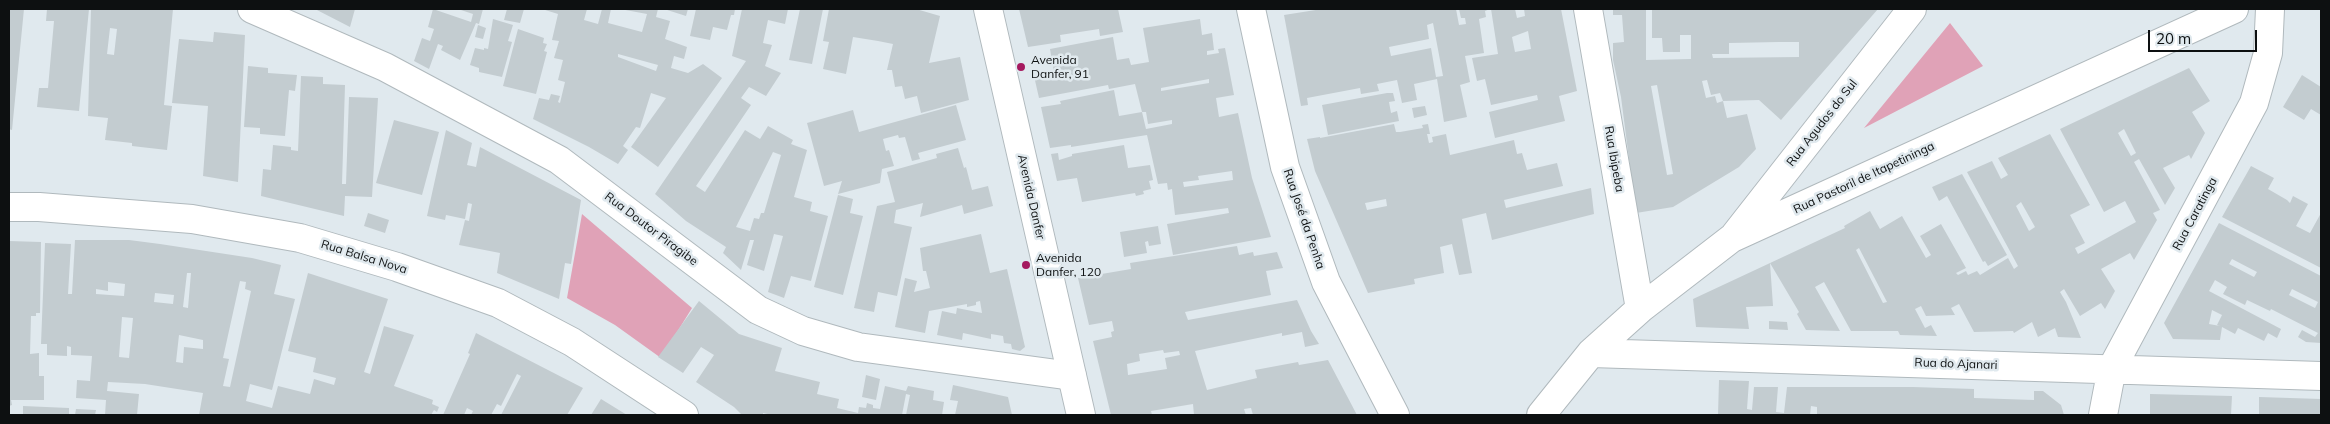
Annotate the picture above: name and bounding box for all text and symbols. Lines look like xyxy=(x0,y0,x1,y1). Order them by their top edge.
scale bar xyxy=(2150,20,2259,52)
text: 20 m xyxy=(2156,29,2191,48)
place label: Avenida Danfer, 91 xyxy=(1031,53,1089,81)
marker: Avenida Danfer, 91 xyxy=(1015,61,1027,73)
street label: Rua Agudos do Sul xyxy=(1784,77,1860,169)
street label: Rua Ibipeba xyxy=(1601,125,1627,193)
street label: Rua Pastoril de Itapetininga xyxy=(1791,139,1937,217)
street label: Avenida Danfer xyxy=(1014,153,1048,241)
street label: Rua José da Penha xyxy=(1280,167,1328,271)
street label: Rua Caratinga xyxy=(2170,175,2220,253)
street label: Rua Doutor Piragibe xyxy=(602,189,700,269)
street label: Rua Balsa Nova xyxy=(319,237,409,277)
place label: Avenida Danfer, 120 xyxy=(1036,251,1101,279)
marker: Avenida Danfer, 120 xyxy=(1020,259,1032,271)
street label: Rua do Ajanari xyxy=(1914,355,1998,373)

